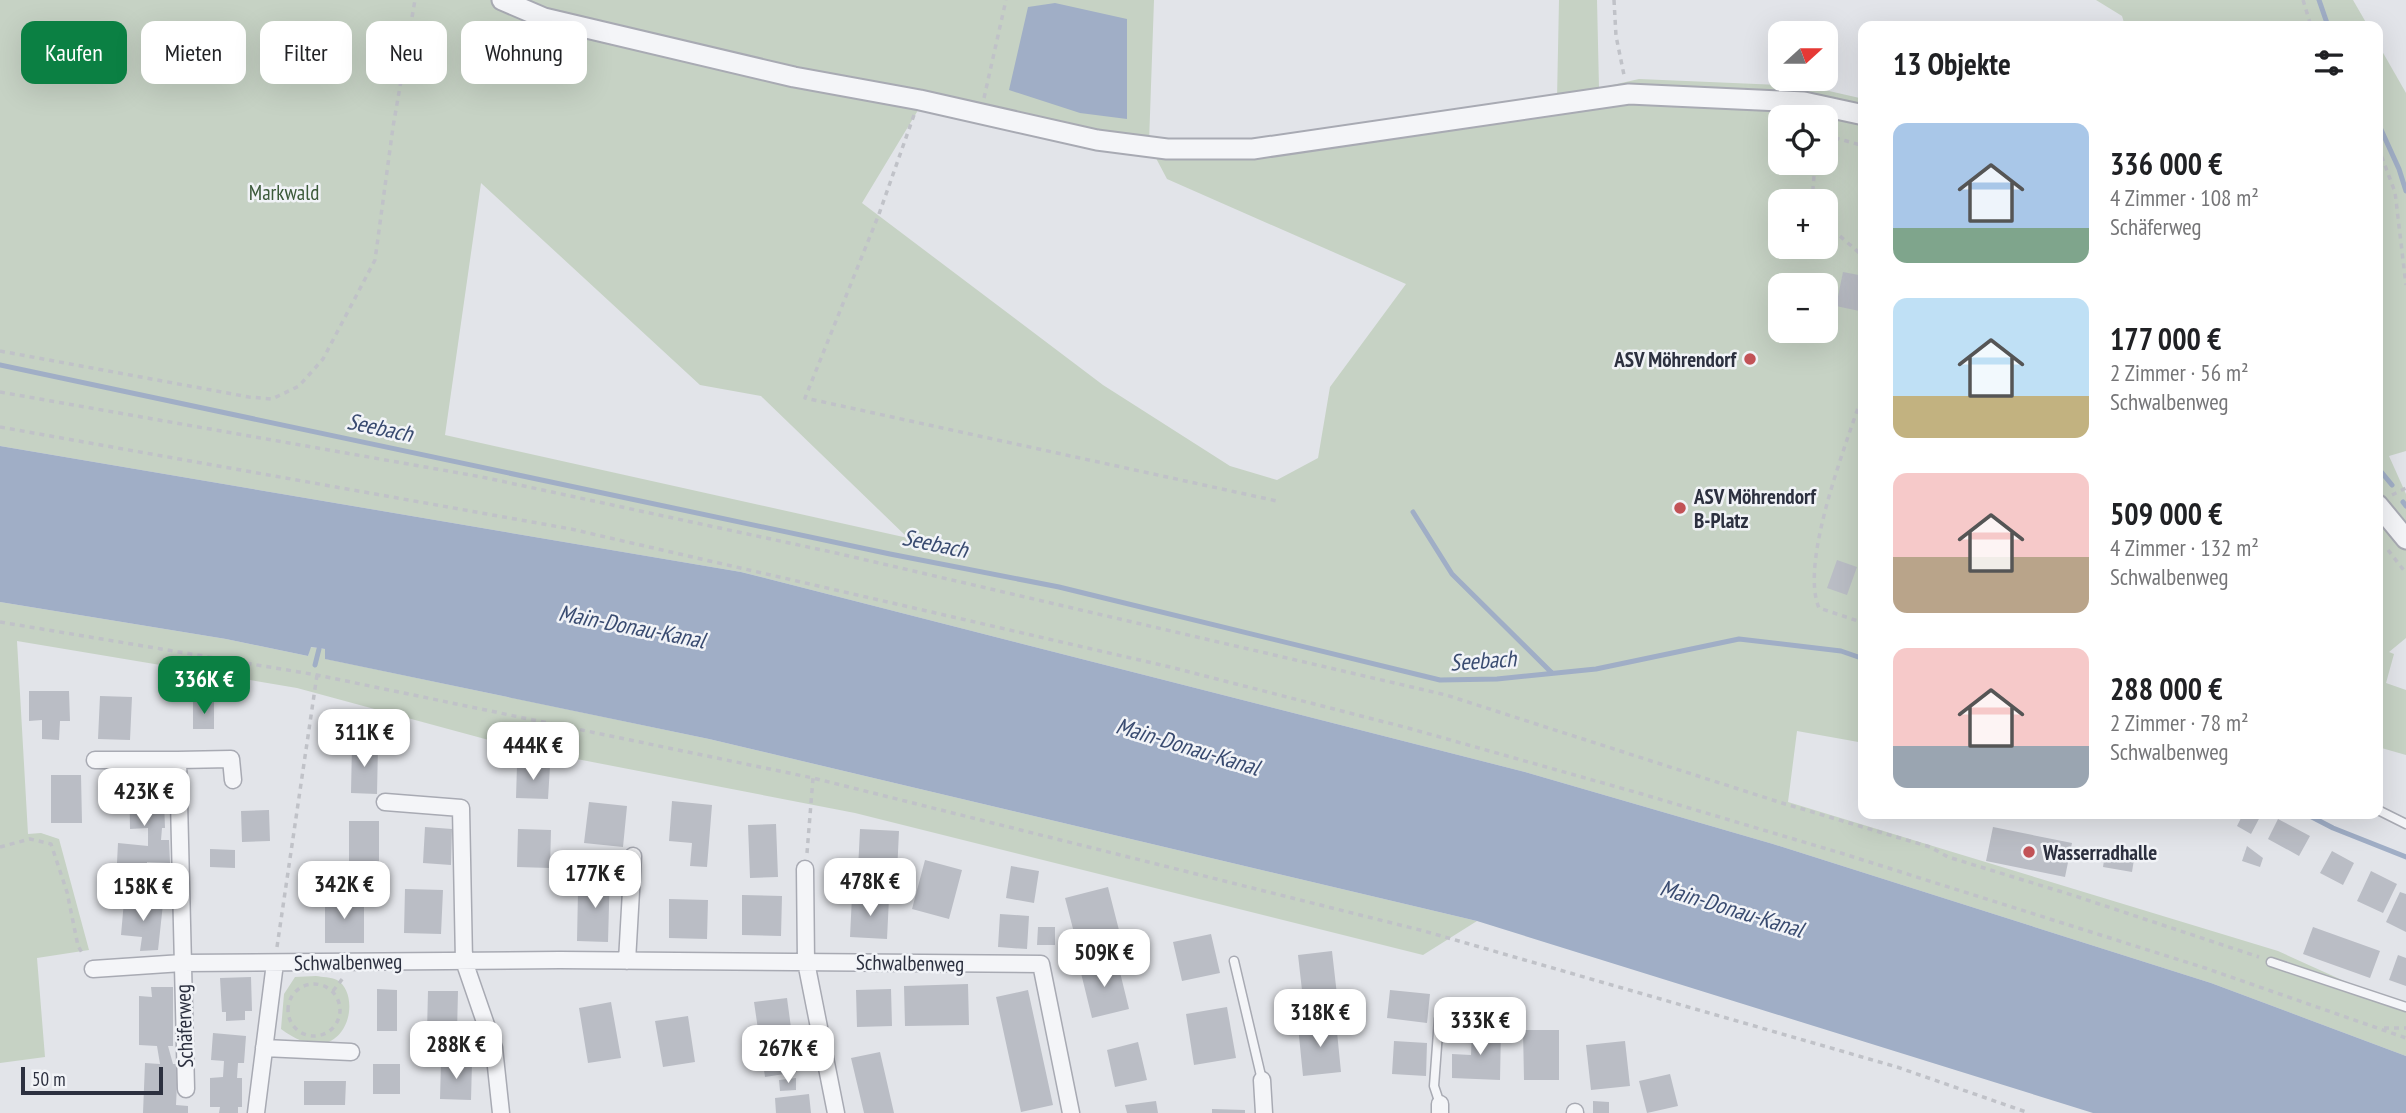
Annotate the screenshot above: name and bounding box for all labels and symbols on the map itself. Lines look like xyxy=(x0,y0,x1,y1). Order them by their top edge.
north arrow xyxy=(1768,21,1838,91)
park label: Markwald xyxy=(249,179,319,206)
place label: ASV Möhrendorf xyxy=(1613,346,1737,373)
marker: ASV Möhrendorf xyxy=(1742,351,1758,367)
water label: Seebach xyxy=(345,406,417,448)
place label: ASV Möhrendorf B-Platz xyxy=(1693,483,1817,534)
marker: ASV Möhrendorf B-Platz xyxy=(1672,500,1688,516)
water label: Seebach xyxy=(900,522,972,564)
water label: Main-Donau-Kanal xyxy=(556,598,710,655)
water label: Seebach xyxy=(1449,643,1519,677)
pin: 336K € xyxy=(147,656,261,716)
pin: 311K € xyxy=(307,710,421,769)
water label: Main-Donau-Kanal xyxy=(1113,710,1266,782)
pin: 444K € xyxy=(476,722,590,782)
pin: 423K € xyxy=(87,768,201,828)
place label: Wasserradhalle xyxy=(2042,839,2157,866)
marker: Wasserradhalle xyxy=(2021,844,2037,860)
pin: 177K € xyxy=(538,850,652,910)
pin: 478K € xyxy=(813,858,927,918)
pin: 342K € xyxy=(287,862,401,921)
pin: 158K € xyxy=(86,864,200,923)
water label: Main-Donau-Kanal xyxy=(1657,872,1810,944)
pin: 509K € xyxy=(1047,930,1161,989)
street label: Schwalbenweg xyxy=(294,948,402,976)
street label: Schwalbenweg xyxy=(856,949,964,977)
street label: Schäferweg xyxy=(169,984,199,1068)
pin: 318K € xyxy=(1263,990,1377,1049)
pin: 333K € xyxy=(1423,998,1537,1057)
pin: 288K € xyxy=(399,1021,513,1081)
pin: 267K € xyxy=(731,1026,845,1085)
scale bar xyxy=(21,1064,163,1096)

